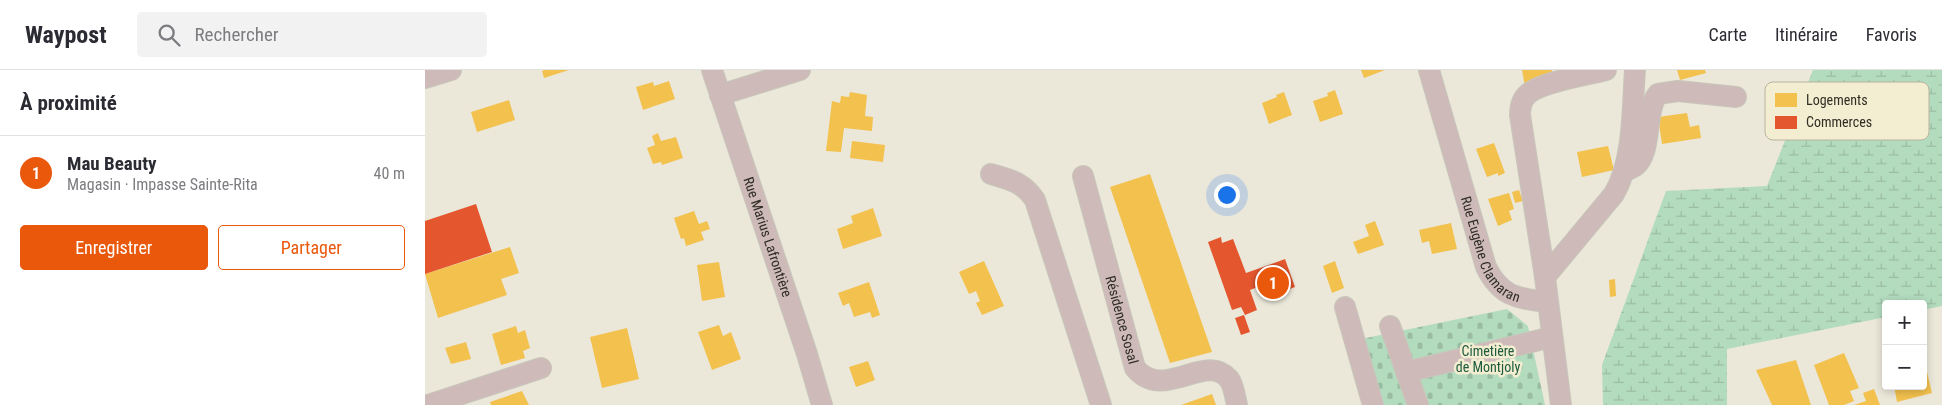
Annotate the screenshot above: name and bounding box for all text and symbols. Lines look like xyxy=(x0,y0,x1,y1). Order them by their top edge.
search box xyxy=(137,12,487,57)
text: Waypost xyxy=(25,21,107,49)
icon: search xyxy=(155,21,183,49)
text: Rechercher xyxy=(195,23,279,46)
text: Carte xyxy=(1708,24,1747,45)
text: Itinéraire xyxy=(1775,24,1838,45)
text: Favoris xyxy=(1866,24,1917,45)
legend xyxy=(1765,82,1929,140)
text: À proximité xyxy=(20,91,117,115)
text: Logements xyxy=(1806,92,1868,108)
text: Commerces xyxy=(1806,114,1872,130)
text: Mau Beauty xyxy=(67,152,156,175)
text: 1 xyxy=(32,164,40,183)
text: 40 m xyxy=(373,164,405,183)
text: Magasin · Impasse Sainte-Rita xyxy=(67,175,258,194)
street label: Rue Marius Lafrontière xyxy=(740,175,795,299)
your location xyxy=(1214,182,1240,208)
street label: Rue Eugène Clamaran xyxy=(1458,194,1522,305)
button: Enregistrer xyxy=(20,225,208,270)
button: Partager xyxy=(218,225,405,270)
pin: 1 xyxy=(1257,264,1289,302)
street label: Résidence Sosal xyxy=(1102,274,1142,366)
map controls xyxy=(1882,300,1927,390)
button: + xyxy=(1882,300,1927,345)
park label: Cimetière de Montjoly xyxy=(1456,343,1520,375)
button: − xyxy=(1882,345,1927,390)

